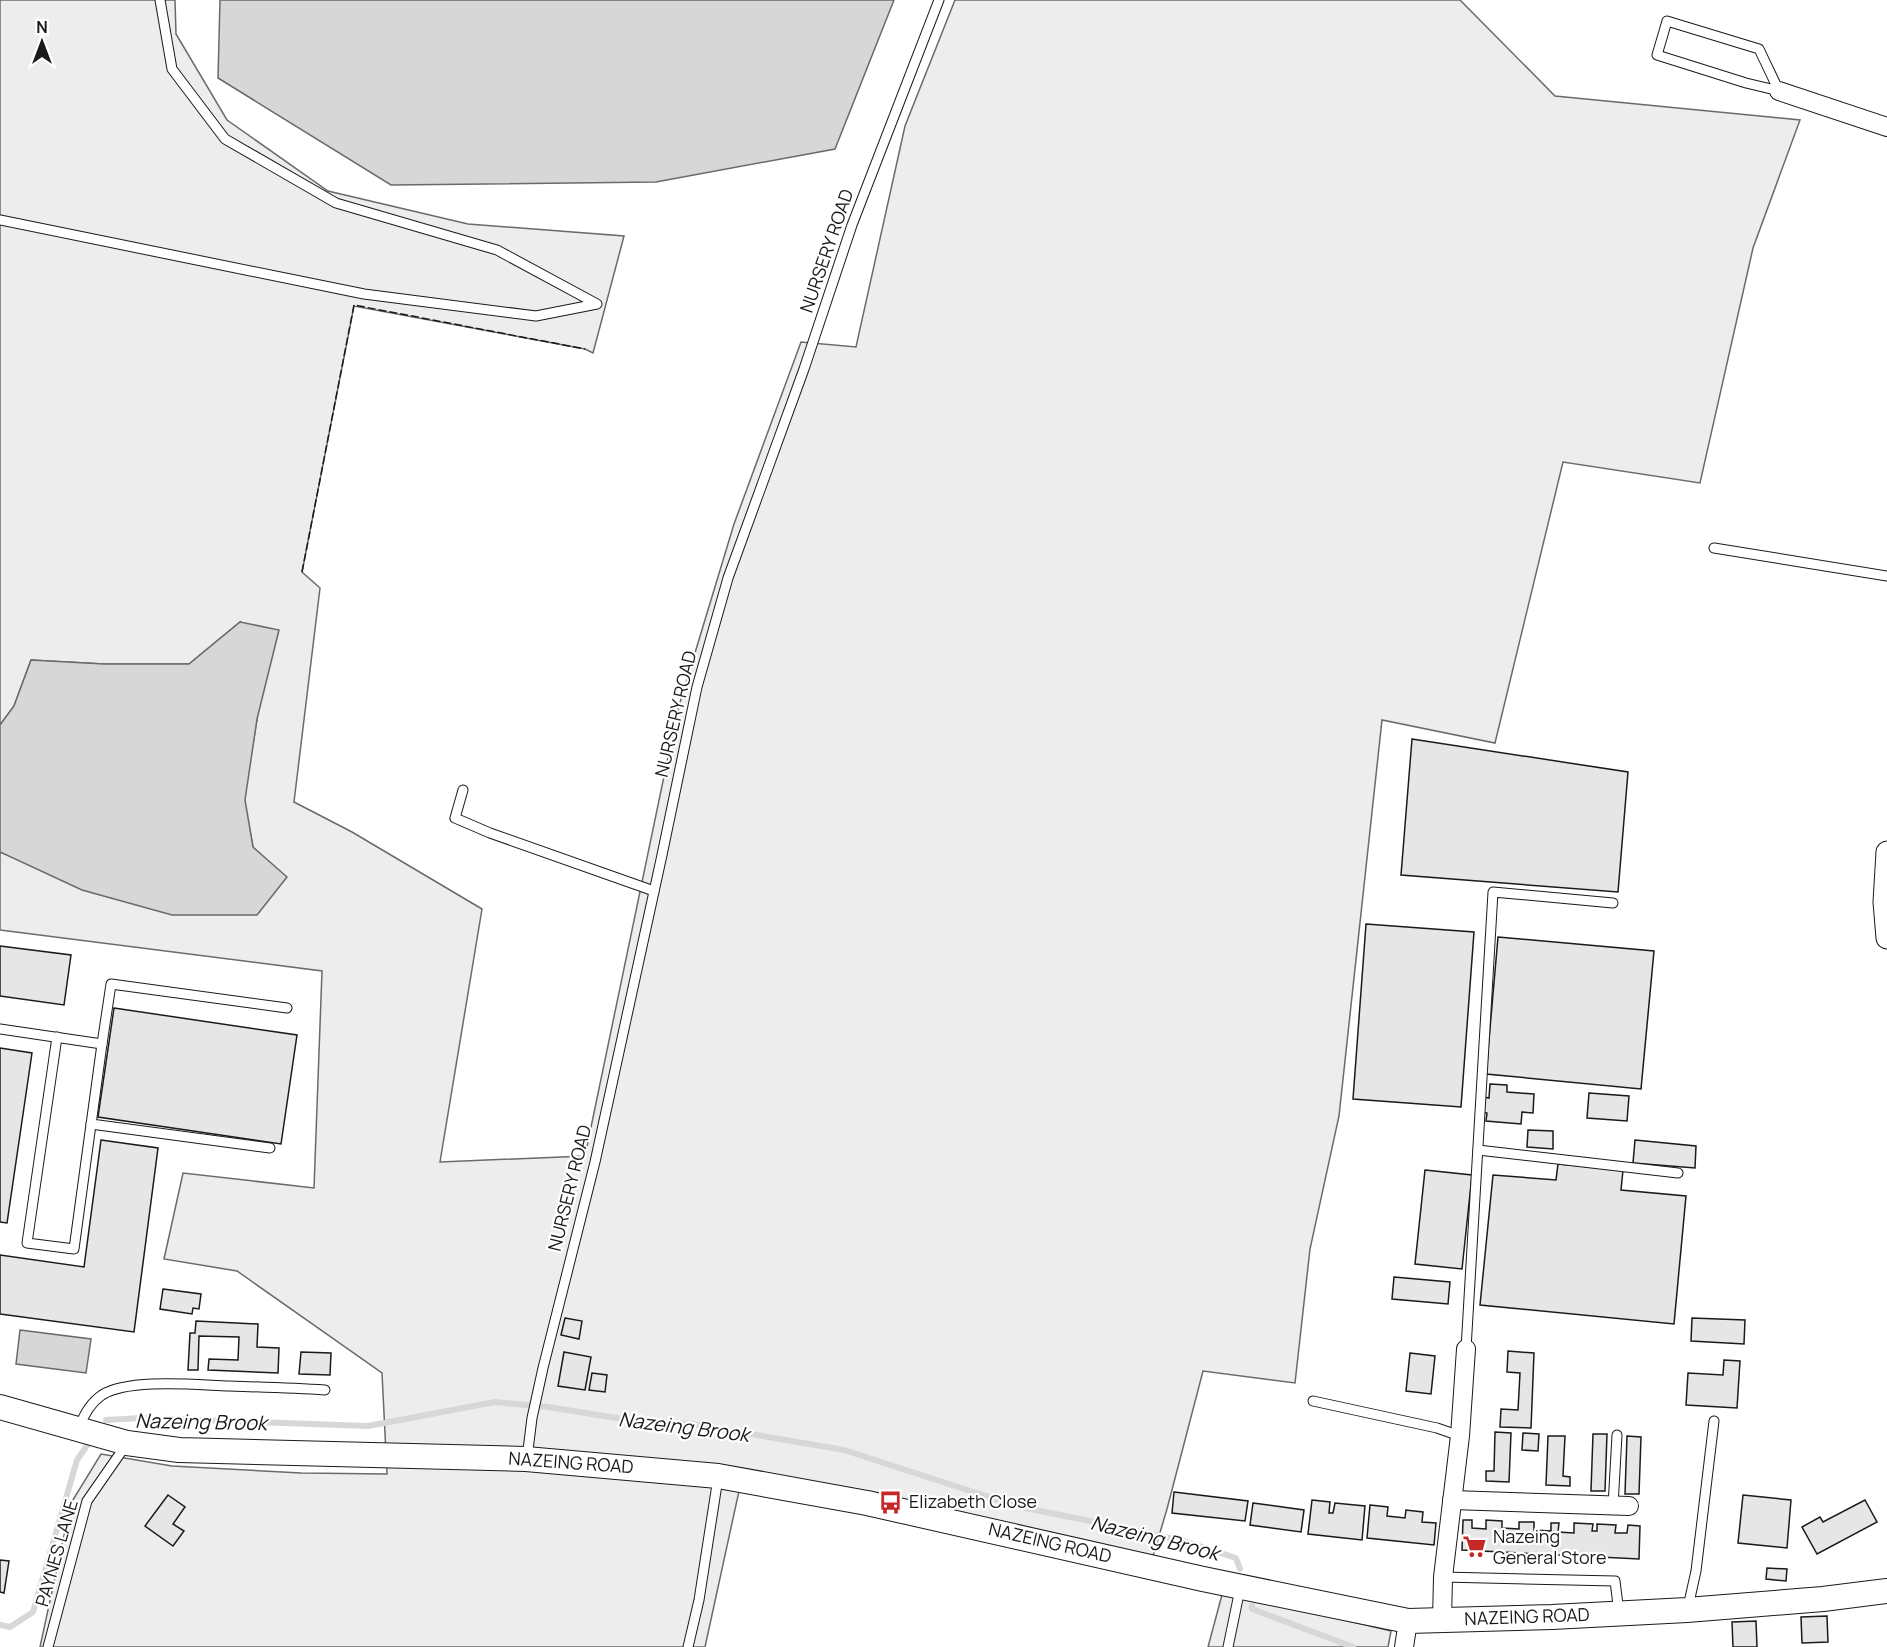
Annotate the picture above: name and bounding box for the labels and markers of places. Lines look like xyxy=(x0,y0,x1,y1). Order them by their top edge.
bus stop icon: Elizabeth Close xyxy=(878,1489,904,1515)
place label: Elizabeth Close xyxy=(909,1489,1037,1513)
place label: Nazeing General Store xyxy=(1493,1524,1606,1569)
supermarket icon: Nazeing General Store xyxy=(1462,1534,1488,1560)

